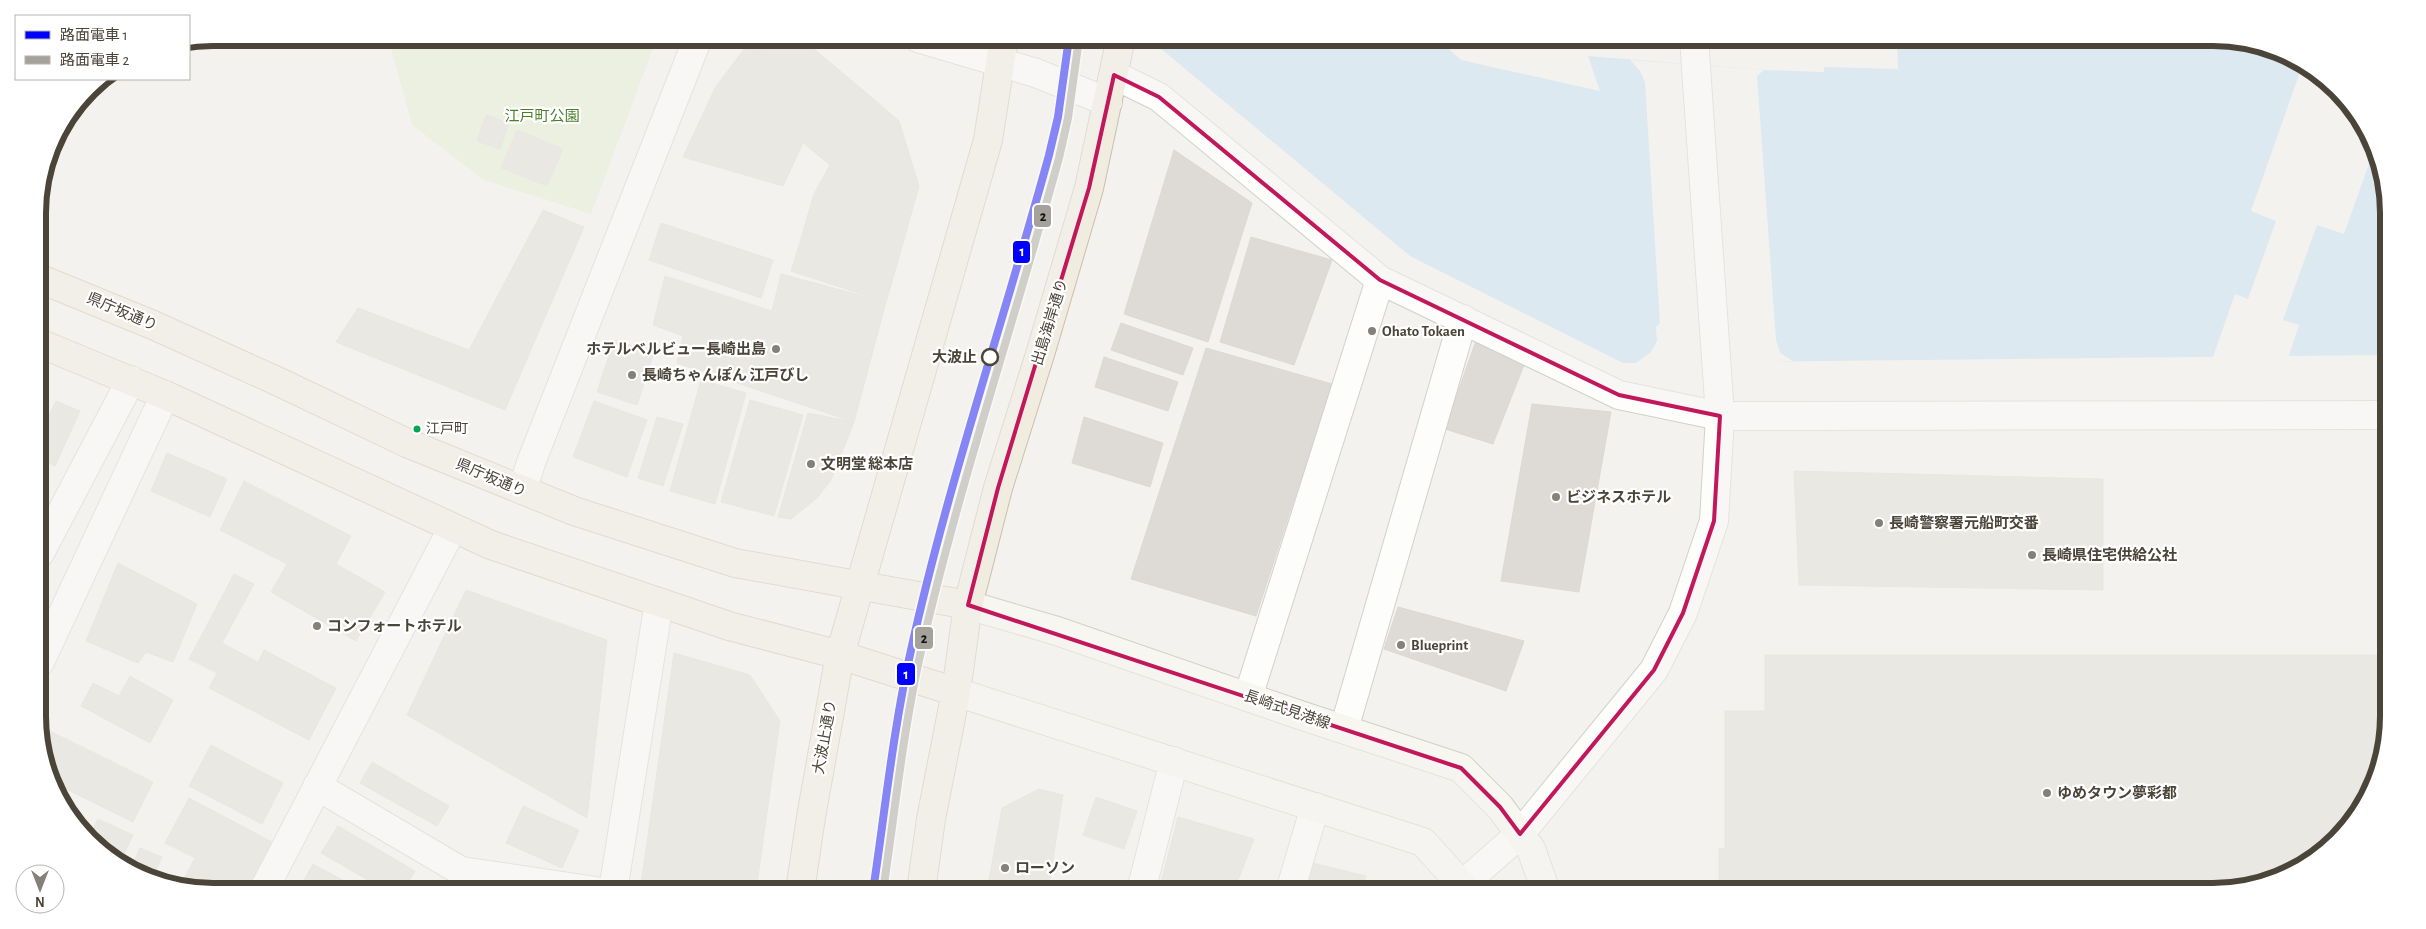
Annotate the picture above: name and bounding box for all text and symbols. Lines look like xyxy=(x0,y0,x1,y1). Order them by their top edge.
legend xyxy=(15,15,190,80)
text: 路面電車 1 xyxy=(60,27,128,43)
text: 路面電車 2 xyxy=(60,52,129,68)
park label: 江戸町公園 xyxy=(504,108,580,124)
line badge: 2 xyxy=(1033,204,1052,228)
text: 2 xyxy=(1040,210,1047,224)
line badge: 1 xyxy=(1012,240,1031,264)
text: 1 xyxy=(1019,245,1025,259)
street label: 出島海岸通り xyxy=(1029,276,1070,367)
street label: 県庁坂通り xyxy=(85,290,160,334)
place label: Ohato Tokaen xyxy=(1382,324,1465,339)
marker: Ohato Tokaen xyxy=(1366,325,1378,337)
place label: ホテルベルビュー長崎出島 xyxy=(586,340,766,357)
marker: ホテルベルビュー長崎出島 xyxy=(770,343,782,355)
marker: 大波止 xyxy=(981,348,999,366)
place label: 大波止 xyxy=(932,349,977,365)
place label: 長崎ちゃんぽん 江戸びし xyxy=(642,367,809,383)
marker: 長崎ちゃんぽん 江戸びし xyxy=(626,369,638,381)
place label: 江戸町 xyxy=(426,421,468,436)
marker: 江戸町 xyxy=(412,424,422,434)
place label: 文明堂 総本店 xyxy=(821,455,913,472)
street label: 県庁坂通り xyxy=(454,456,529,500)
marker: 文明堂 総本店 xyxy=(805,458,817,470)
place label: ビジネスホテル xyxy=(1566,489,1671,505)
marker: ビジネスホテル xyxy=(1550,491,1562,503)
place label: 長崎警察署元船町交番 xyxy=(1889,515,2039,531)
marker: 長崎警察署元船町交番 xyxy=(1873,517,1885,529)
place label: 長崎県住宅供給公社 xyxy=(2042,546,2177,563)
marker: 長崎県住宅供給公社 xyxy=(2026,549,2038,561)
place label: コンフォートホテル xyxy=(327,619,462,634)
marker: コンフォートホテル xyxy=(311,620,323,632)
line badge: 2 xyxy=(914,626,934,650)
text: 2 xyxy=(921,632,928,646)
place label: Blueprint xyxy=(1411,638,1468,653)
marker: Blueprint xyxy=(1395,639,1407,651)
line badge: 1 xyxy=(896,662,916,686)
text: 1 xyxy=(903,668,909,682)
street label: 長崎式見港線 xyxy=(1242,687,1332,732)
street label: 大波止通り xyxy=(810,699,839,775)
place label: ゆめタウン夢彩都 xyxy=(2057,785,2177,801)
marker: ゆめタウン夢彩都 xyxy=(2041,787,2053,799)
place label: ローソン xyxy=(1015,861,1075,876)
marker: ローソン xyxy=(999,862,1011,874)
north arrow xyxy=(15,864,65,914)
text: N xyxy=(35,894,45,908)

